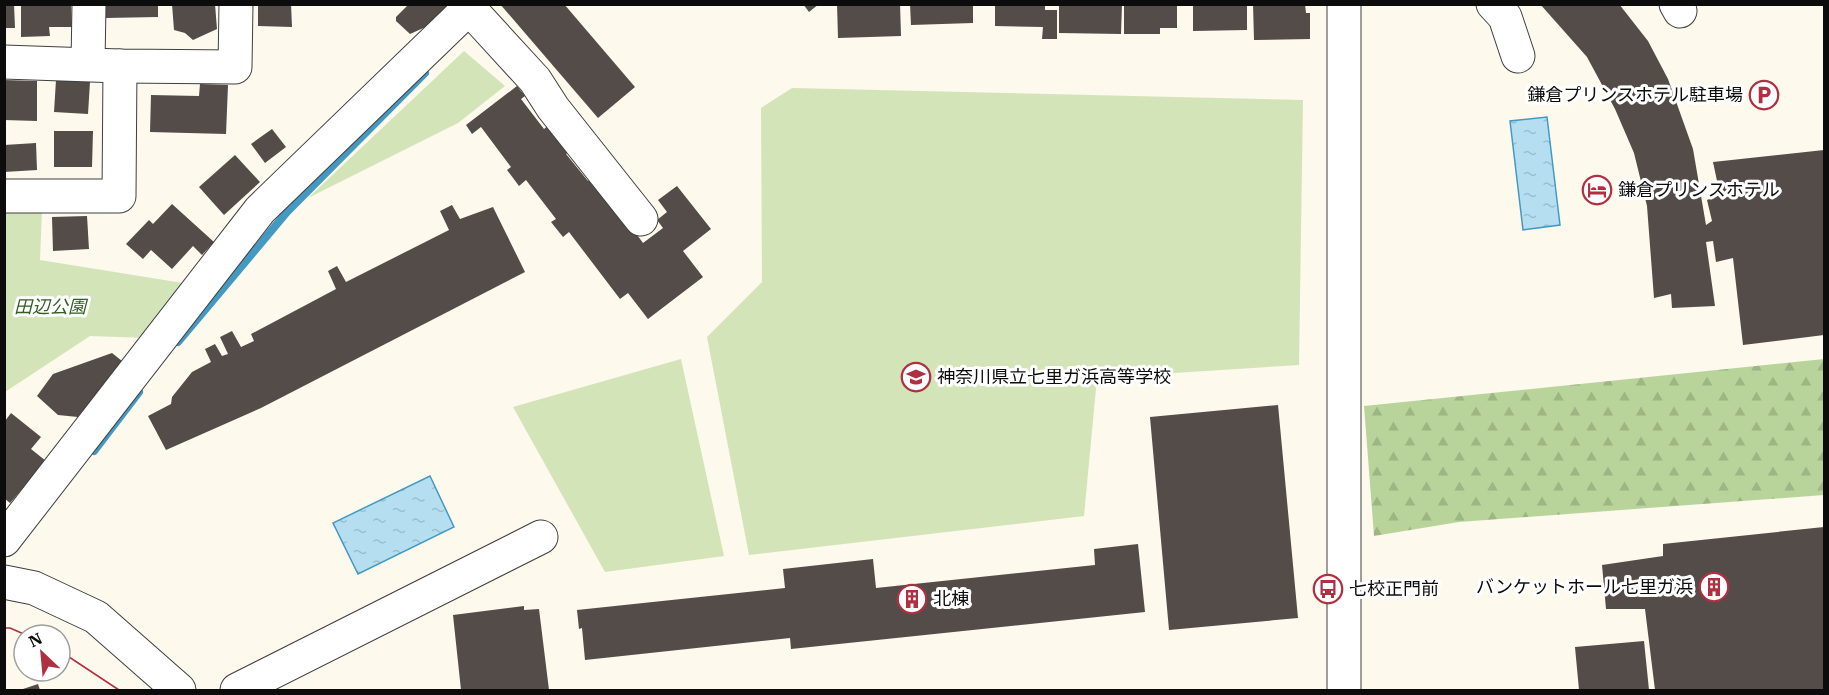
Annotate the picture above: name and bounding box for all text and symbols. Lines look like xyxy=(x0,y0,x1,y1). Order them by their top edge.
parking icon: 鎌倉プリンスホテル駐車場 xyxy=(1748,79,1780,111)
place label: 鎌倉プリンスホテル駐車場 xyxy=(1527,83,1743,106)
hotel icon: 鎌倉プリンスホテル xyxy=(1581,174,1613,206)
place label: 鎌倉プリンスホテル xyxy=(1618,178,1780,201)
park label: 田辺公園 xyxy=(14,295,89,318)
school or university icon: 神奈川県立七里ガ浜高等学校 xyxy=(900,361,932,393)
place label: 神奈川県立七里ガ浜高等学校 xyxy=(937,365,1171,388)
building icon: バンケットホール七里ガ浜 xyxy=(1698,571,1730,603)
bus stop icon: 七校正門前 xyxy=(1312,573,1344,605)
place label: バンケットホール七里ガ浜 xyxy=(1476,575,1693,598)
place label: 七校正門前 xyxy=(1349,577,1439,600)
building icon: 北棟 xyxy=(896,583,928,615)
place label: 北棟 xyxy=(933,587,969,610)
north arrow xyxy=(12,623,72,683)
text: N xyxy=(25,628,45,651)

